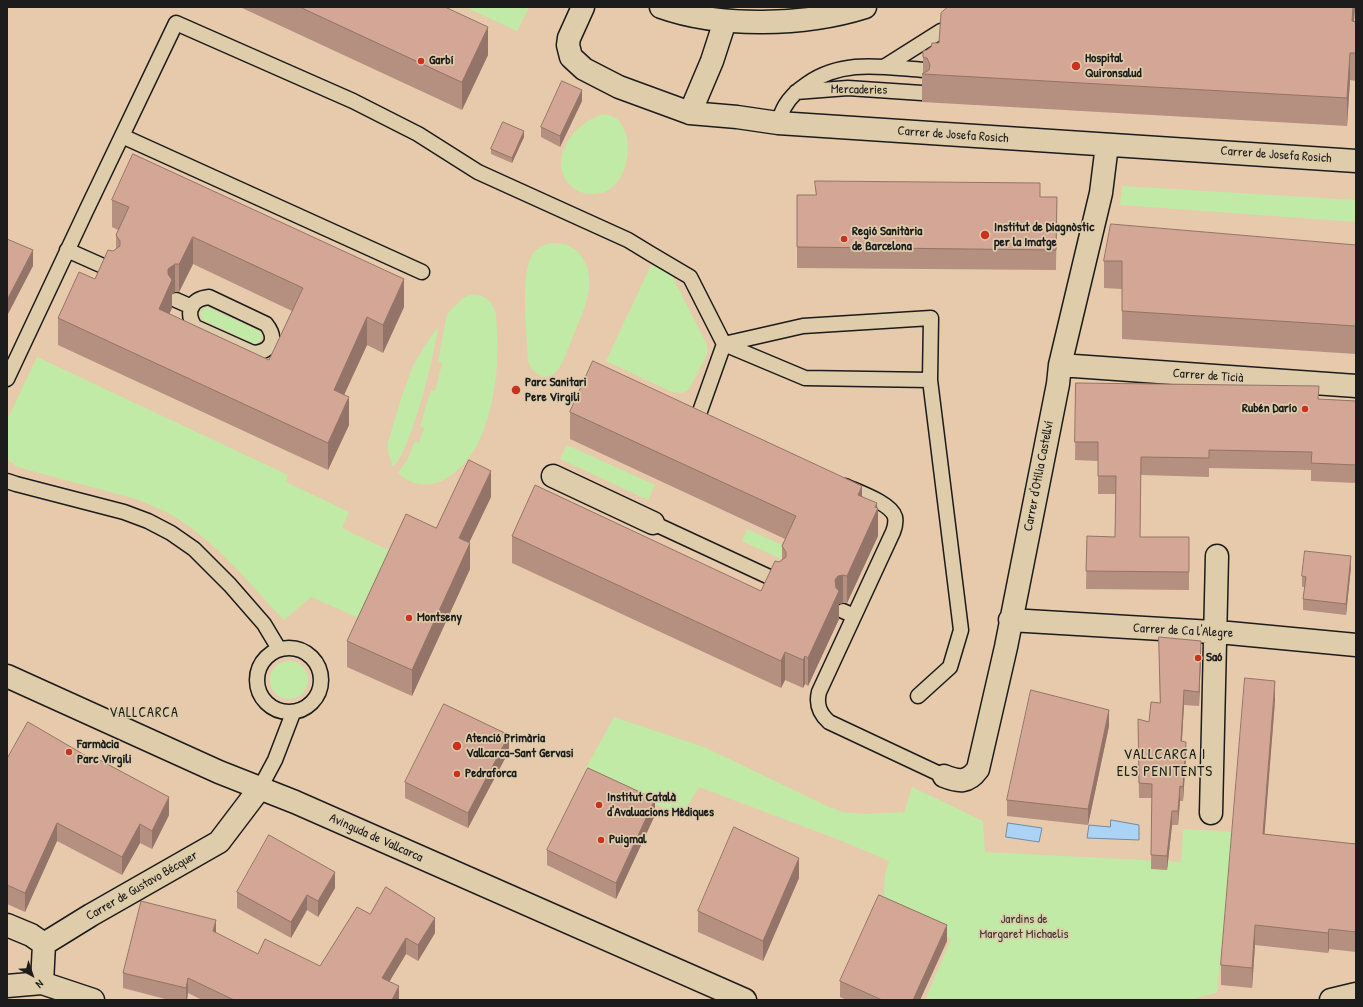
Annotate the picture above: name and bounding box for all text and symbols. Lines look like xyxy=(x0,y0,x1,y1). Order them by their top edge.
place label: Hospital Quironsalud xyxy=(1085,51,1142,82)
place label: Garbí xyxy=(429,53,454,69)
marker: Garbí xyxy=(416,56,426,66)
marker: Hospital Quironsalud xyxy=(1070,60,1082,72)
street label: Mercaderies xyxy=(831,82,887,98)
street label: Carrer de Josefa Rosich xyxy=(897,123,1009,147)
street label: Carrer de Josefa Rosich xyxy=(1220,143,1332,167)
place label: Institut de Diagnòstic per la Imatge xyxy=(994,220,1094,251)
place label: Regió Sanitària de Barcelona xyxy=(852,224,922,255)
marker: Institut de Diagnòstic per la Imatge xyxy=(979,229,991,241)
marker: Regió Sanitària de Barcelona xyxy=(839,234,849,244)
street label: Carrer de Ticià xyxy=(1172,366,1244,386)
place label: Parc Sanitari Pere Virgili xyxy=(525,375,587,406)
marker: Parc Sanitari Pere Virgili xyxy=(510,384,522,396)
place label: Rubén Darío xyxy=(1242,401,1297,417)
marker: Rubén Darío xyxy=(1300,404,1310,414)
street label: Carrer d'Otília Castellví xyxy=(1021,419,1057,533)
place label: Montseny xyxy=(417,610,462,626)
marker: Montseny xyxy=(404,613,414,623)
street label: Carrer de Ca l'Alegre xyxy=(1132,621,1234,641)
place label: Saó xyxy=(1206,650,1222,666)
marker: Saó xyxy=(1193,653,1203,663)
district label: VALLCARCA xyxy=(109,705,179,721)
place label: Atenció Primària Vallcarca-Sant Gervasi xyxy=(466,731,574,762)
place label: Farmàcia Parc Virgili xyxy=(77,737,132,768)
marker: Atenció Primària Vallcarca-Sant Gervasi xyxy=(451,740,463,752)
district label: VALLCARCA I ELS PENITENTS xyxy=(1117,746,1213,781)
marker: Farmàcia Parc Virgili xyxy=(64,747,74,757)
place label: Pedraforca xyxy=(465,766,517,782)
marker: Pedraforca xyxy=(452,769,462,779)
place label: Institut Català d'Avaluacions Mèdiques xyxy=(607,790,714,821)
marker: Institut Català d'Avaluacions Mèdiques xyxy=(594,800,604,810)
street label: Avinguda de Vallcarca xyxy=(327,810,425,866)
place label: Puigmal xyxy=(609,832,647,848)
marker: Puigmal xyxy=(596,835,606,845)
street label: Carrer de Gustavo Bécquer xyxy=(83,848,201,924)
park label: Jardins de Margaret Michaelis xyxy=(979,912,1069,943)
north arrow xyxy=(12,955,52,995)
text: N xyxy=(33,977,46,991)

